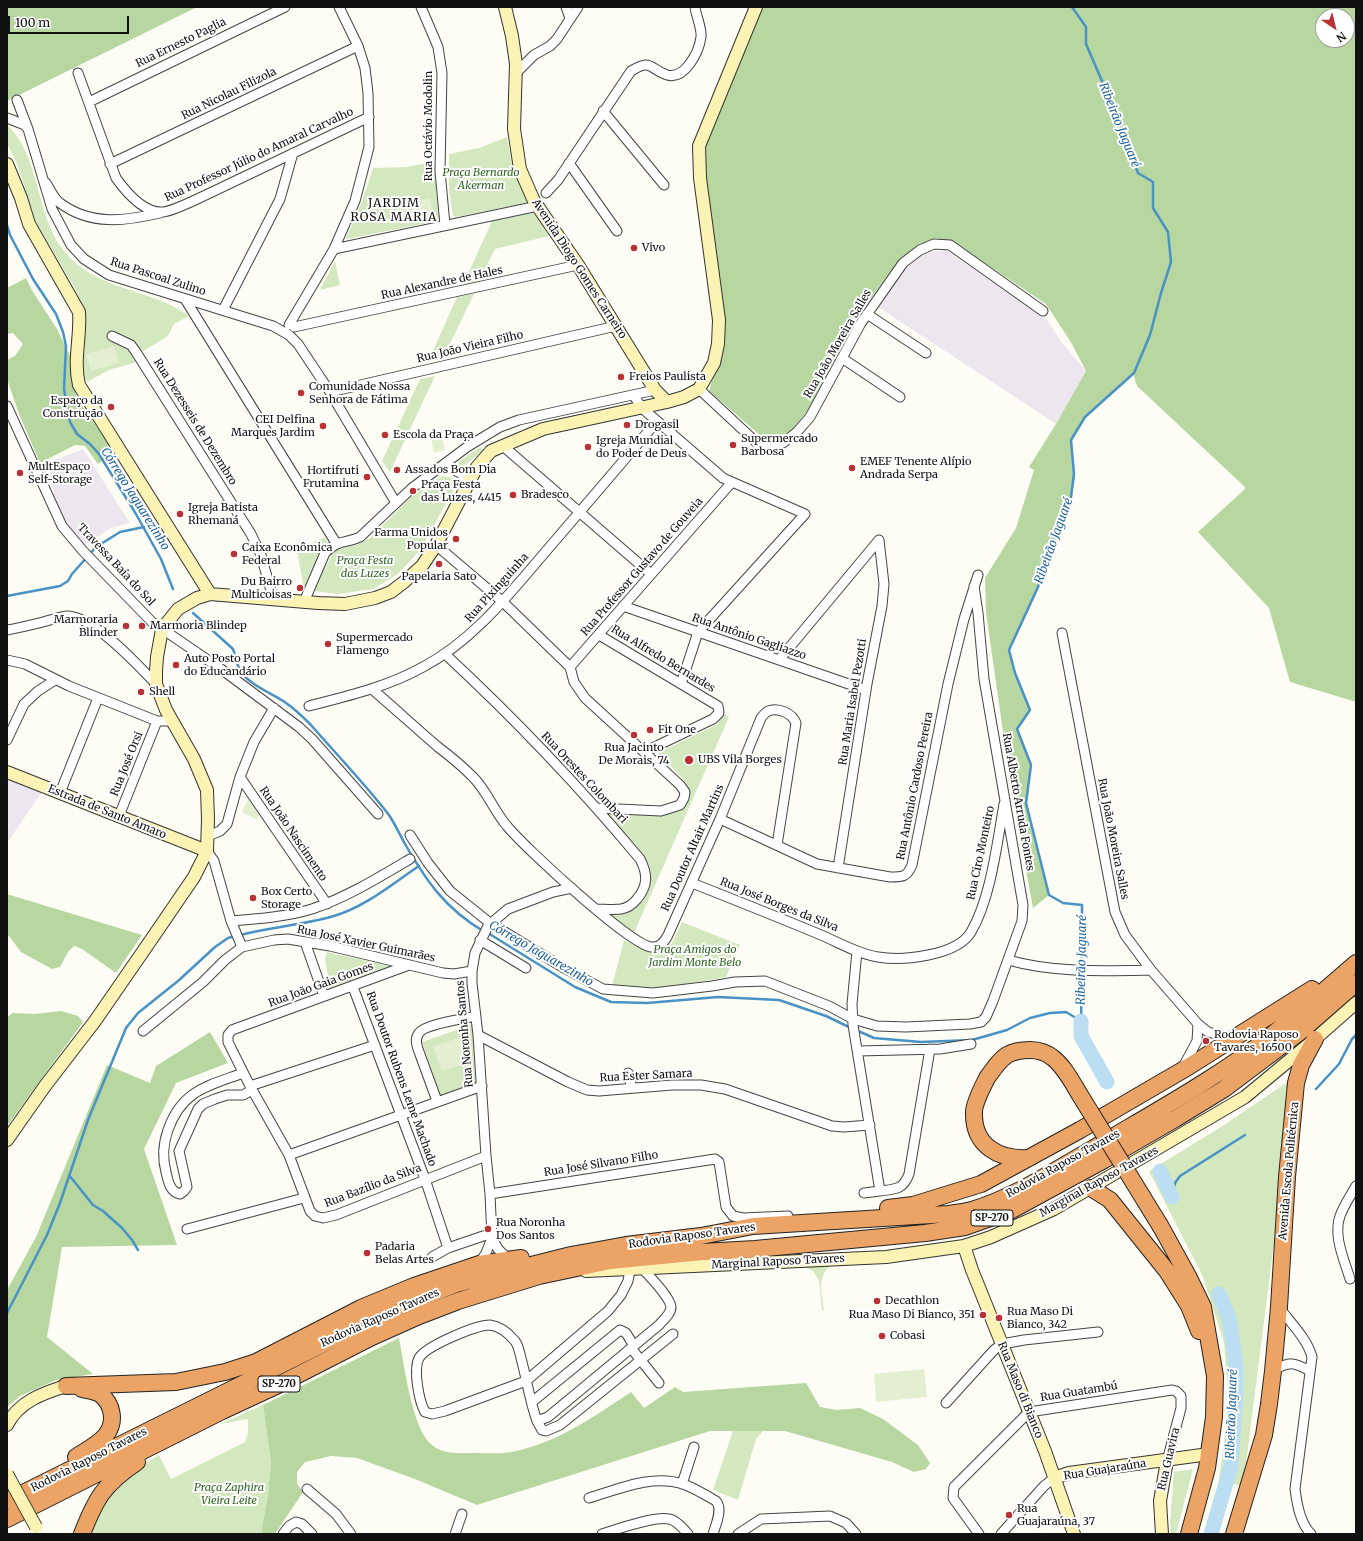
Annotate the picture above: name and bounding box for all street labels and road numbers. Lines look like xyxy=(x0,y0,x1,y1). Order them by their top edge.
street label: Rua Ernesto Paglia xyxy=(134,15,228,71)
street label: Rua Nicolau Filizola xyxy=(179,65,279,123)
street label: Rua Octávio Modolin xyxy=(422,71,436,181)
street label: Rua Professor Júlio do Amaral Carvalho xyxy=(163,105,355,205)
street label: Avenida Diogo Gomes Carneiro xyxy=(529,197,629,341)
street label: Rua Pascoal Zulino xyxy=(109,255,207,299)
street label: Rua Alexandre de Hales xyxy=(380,264,504,302)
street label: Rua João Moreira Salles xyxy=(801,287,875,401)
street label: Rua João Vieira Filho xyxy=(416,328,524,366)
street label: Rua Dezesseis de Dezembro xyxy=(151,356,239,488)
street label: Rua Professor Gustavo de Gouveia xyxy=(578,495,706,639)
street label: Travessa Baía do Sol xyxy=(75,521,157,609)
street label: Rua Pixinguinha xyxy=(463,551,531,625)
street label: Rua Antônio Gagliazzo xyxy=(690,611,808,663)
street label: Rua Alfredo Bernardes xyxy=(609,623,717,695)
street label: Rua Maria Isabel Pezotti xyxy=(836,638,870,766)
street label: Rua Antônio Cardoso Pereira xyxy=(894,711,936,861)
street label: Rua José Orsi xyxy=(108,730,146,798)
street label: Rua Orestes Colombari xyxy=(538,730,630,826)
street label: Rua Alberto Arruda Fontes xyxy=(999,732,1037,872)
street label: Rua João Moreira Salles xyxy=(1095,777,1131,901)
street label: Estrada de Santo Amaro xyxy=(46,782,168,842)
street label: Rua Doutor Altair Martins xyxy=(659,782,727,914)
street label: Rua João Nascimento xyxy=(256,784,330,884)
street label: Rua Ciro Monteiro xyxy=(965,805,997,901)
street label: Rua José Borges da Silva xyxy=(718,875,840,935)
street label: Rua José Xavier Guimarães xyxy=(296,923,436,965)
street label: Rua João Gaia Gomes xyxy=(267,960,375,1010)
street label: Rua Noronha Santos xyxy=(454,980,476,1088)
street label: Rua Doutor Rubens Leme Machado xyxy=(363,990,439,1168)
street label: Rua Ester Samara xyxy=(599,1067,693,1085)
street label: Avenida Escola Politécnica xyxy=(1276,1101,1302,1241)
street label: Rodovia Raposo Tavares xyxy=(1004,1127,1122,1201)
street label: Marginal Raposo Tavares xyxy=(1037,1144,1161,1220)
street label: Rua José Silvano Filho xyxy=(543,1148,659,1180)
street label: Rua Bazílio da Silva xyxy=(323,1161,423,1211)
road number: SP-270 xyxy=(971,1210,1013,1226)
street label: Rodovia Raposo Tavares xyxy=(628,1221,756,1251)
street label: Marginal Raposo Tavares xyxy=(711,1252,845,1272)
street label: Rodovia Raposo Tavares xyxy=(319,1286,441,1350)
street label: Rua Maso di Bianco xyxy=(995,1340,1045,1440)
road number: SP-270 xyxy=(258,1376,300,1392)
street label: Rua Guatambú xyxy=(1039,1379,1119,1405)
street label: Rodovia Raposo Tavares xyxy=(29,1425,149,1495)
street label: Rua Guavira xyxy=(1155,1426,1183,1492)
street label: Rua Guajaraúna xyxy=(1063,1457,1147,1483)

